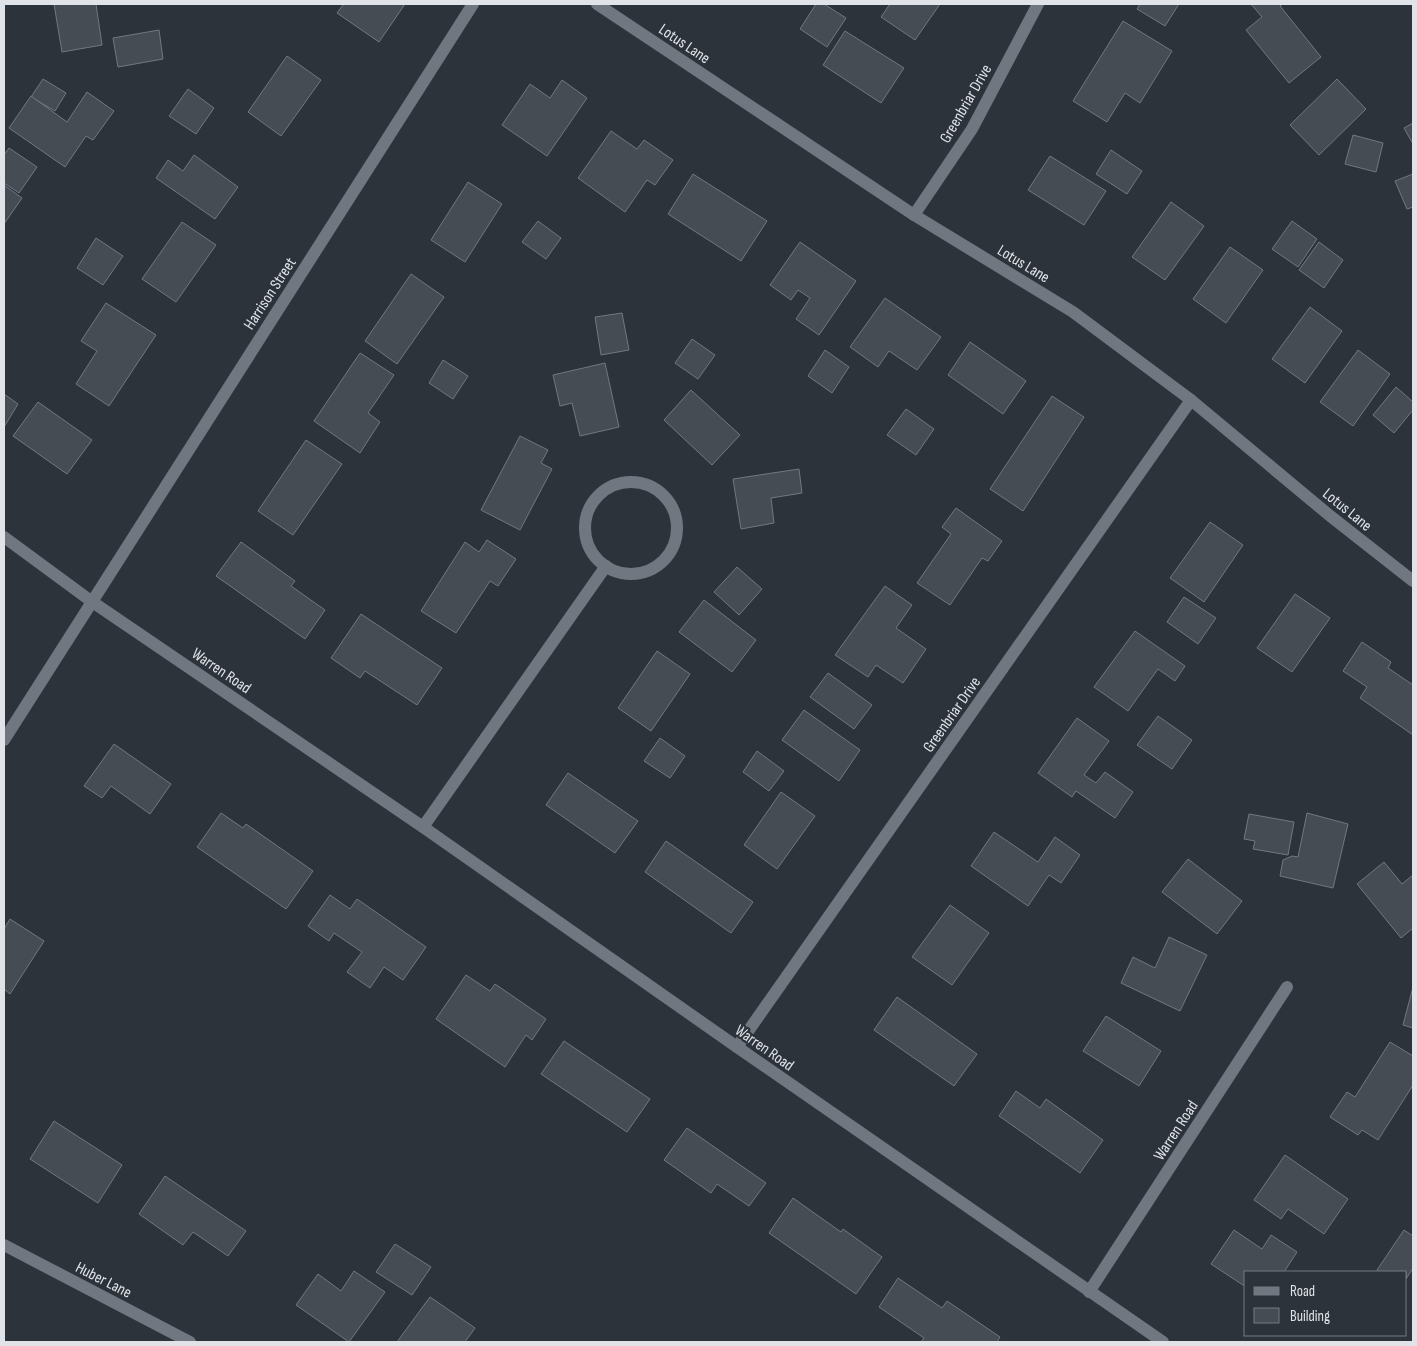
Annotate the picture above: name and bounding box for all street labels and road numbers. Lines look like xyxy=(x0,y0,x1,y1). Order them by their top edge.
street label: Lotus Lane xyxy=(655,20,713,68)
street label: Greenbriar Drive xyxy=(936,61,996,146)
street label: Lotus Lane xyxy=(994,241,1053,287)
street label: Harrison Street xyxy=(240,254,301,333)
street label: Lotus Lane xyxy=(1319,485,1375,536)
street label: Warren Road xyxy=(188,644,254,698)
street label: Greenbriar Drive xyxy=(919,674,985,756)
street label: Warren Road xyxy=(731,1021,797,1075)
street label: Warren Road xyxy=(1150,1097,1203,1164)
street label: Huber Lane xyxy=(72,1258,135,1303)

